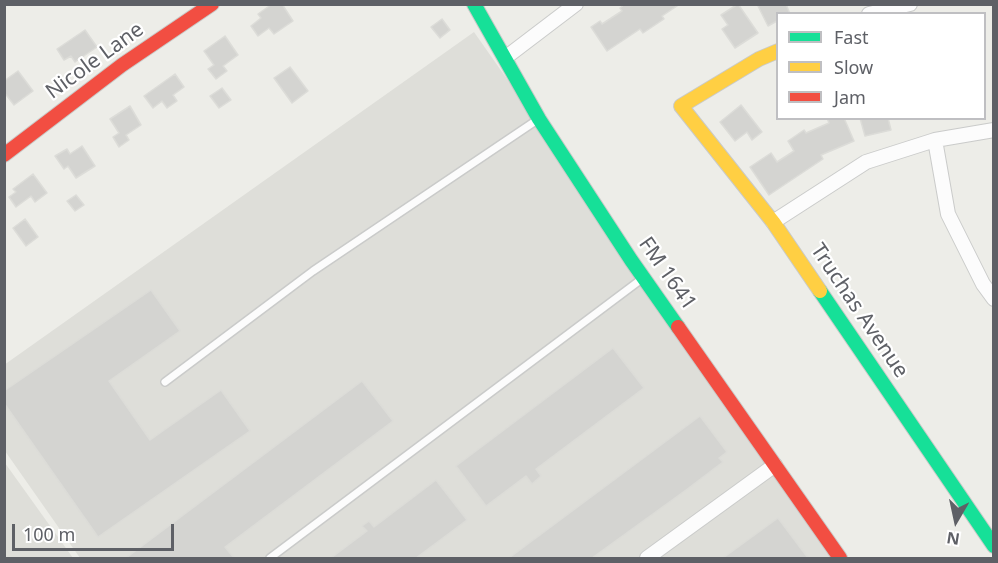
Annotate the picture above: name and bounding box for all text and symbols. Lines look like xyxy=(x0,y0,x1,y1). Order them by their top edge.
legend xyxy=(776,12,986,120)
street label: Nicole Lane xyxy=(41,17,149,105)
text: Fast xyxy=(834,25,869,49)
text: Slow xyxy=(834,55,873,79)
text: Jam xyxy=(834,85,866,109)
street label: FM 1641 xyxy=(633,233,701,315)
street label: Truchas Avenue xyxy=(805,239,913,383)
north arrow xyxy=(926,491,986,551)
scale bar xyxy=(15,512,177,550)
text: 100 m xyxy=(23,522,75,546)
text: N xyxy=(945,527,961,551)

